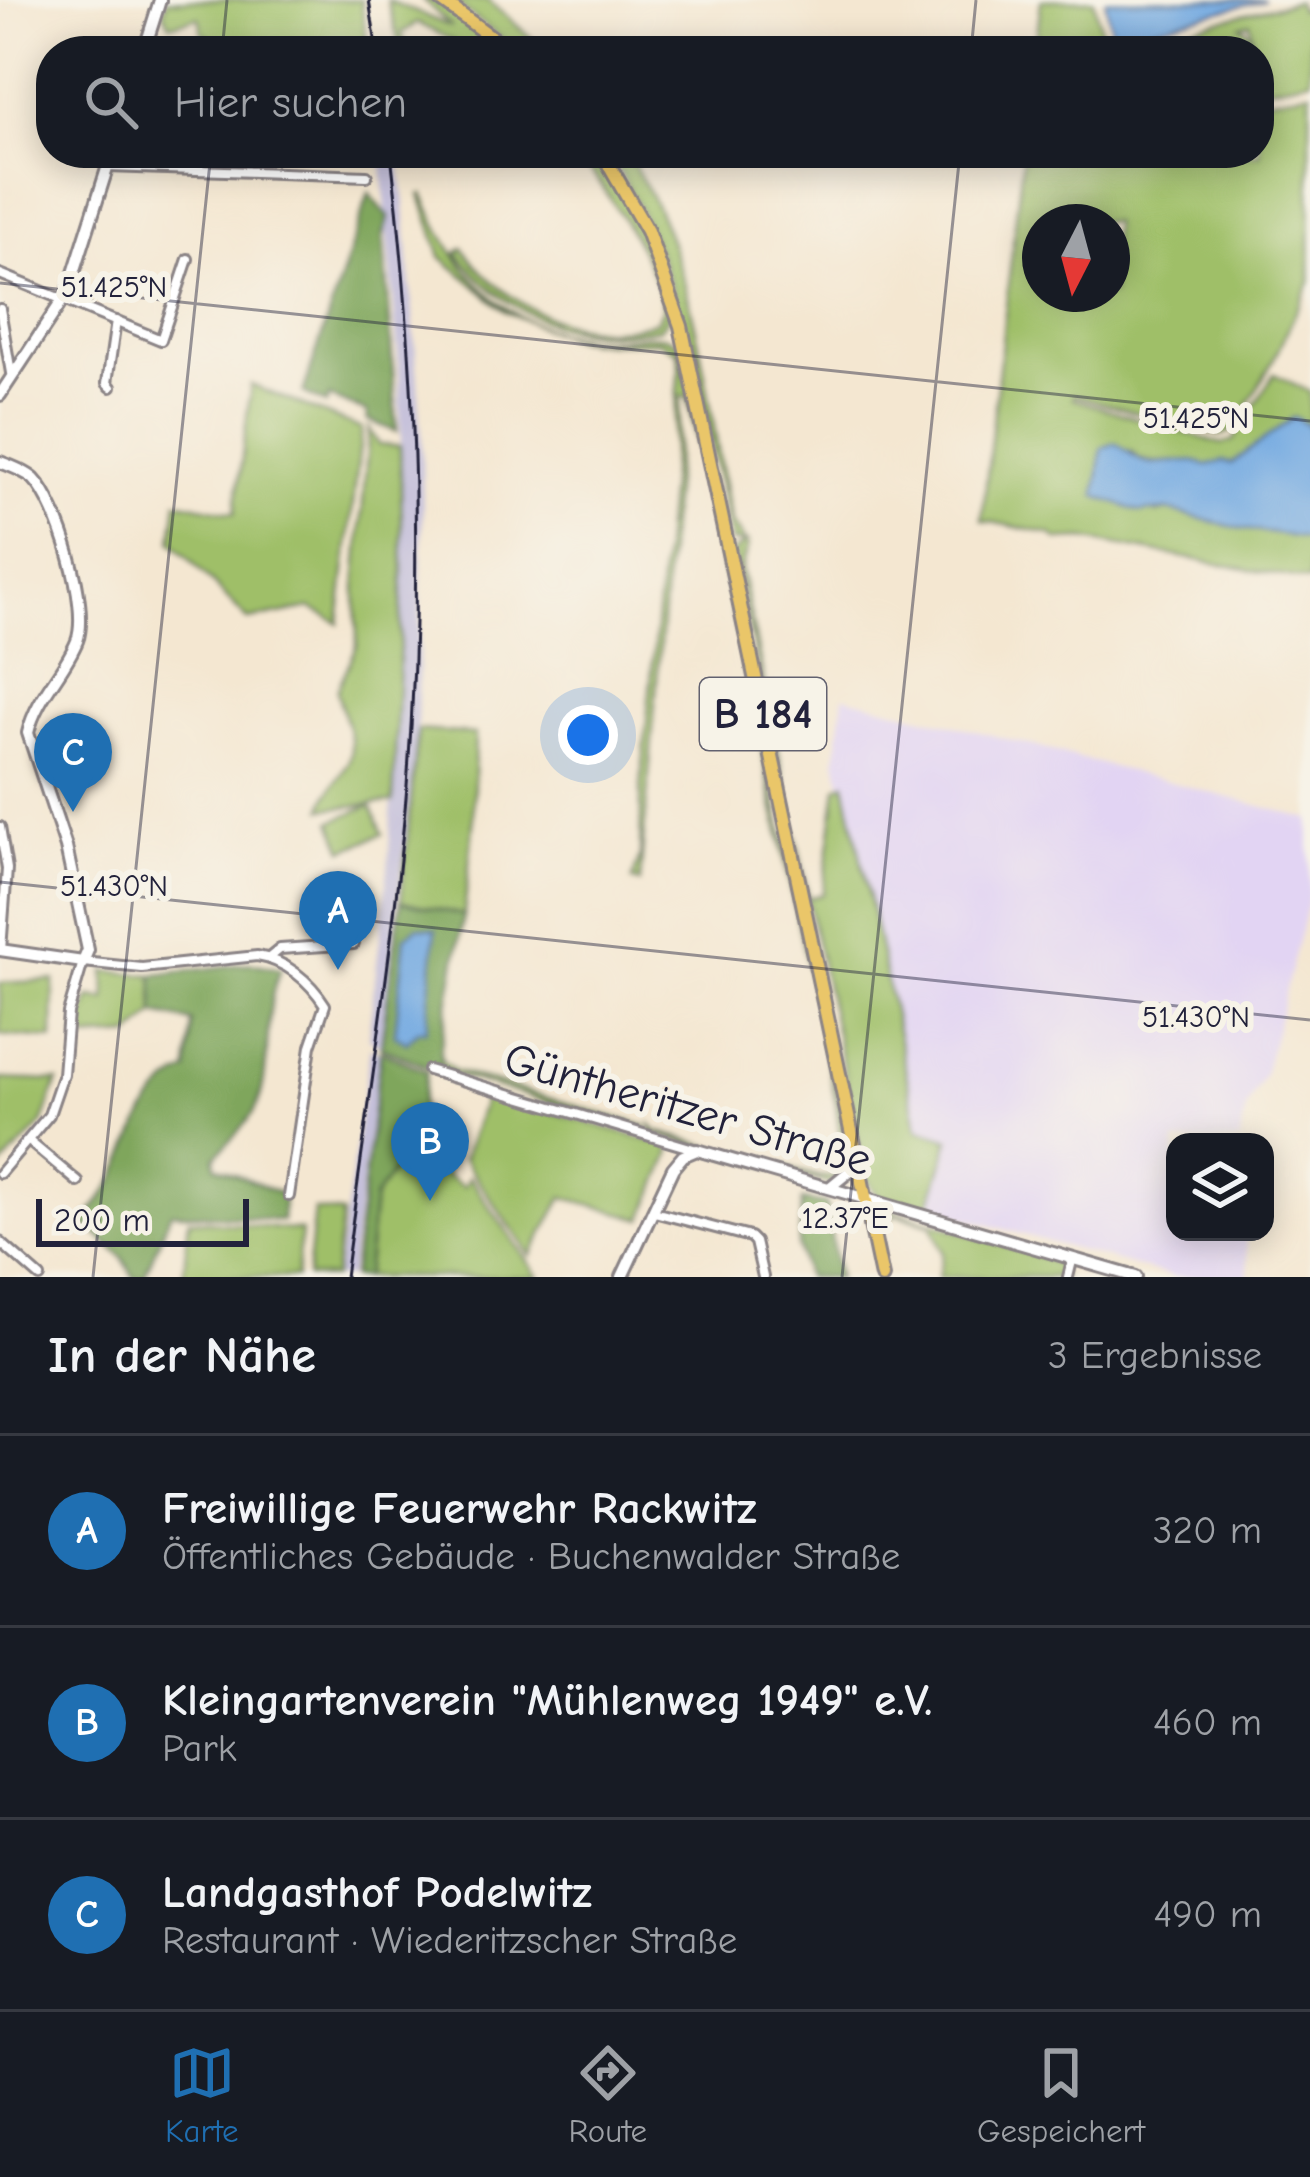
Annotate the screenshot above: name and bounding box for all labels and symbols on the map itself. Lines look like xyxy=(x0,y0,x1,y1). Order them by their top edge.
north arrow xyxy=(1022,204,1130,312)
text: 51.425°N xyxy=(61,270,167,305)
text: 51.425°N xyxy=(1143,401,1249,436)
road number: B 184 xyxy=(700,678,826,750)
your location xyxy=(558,705,618,765)
pin: C xyxy=(34,713,112,812)
text: 51.430°N xyxy=(60,869,168,904)
pin: A xyxy=(299,871,377,970)
text: 51.430°N xyxy=(1142,1000,1250,1035)
street label: Güntheritzer Straße xyxy=(499,1032,877,1186)
pin: B xyxy=(391,1102,469,1201)
scale bar xyxy=(36,1193,249,1246)
text: 12.37°E xyxy=(801,1201,889,1236)

